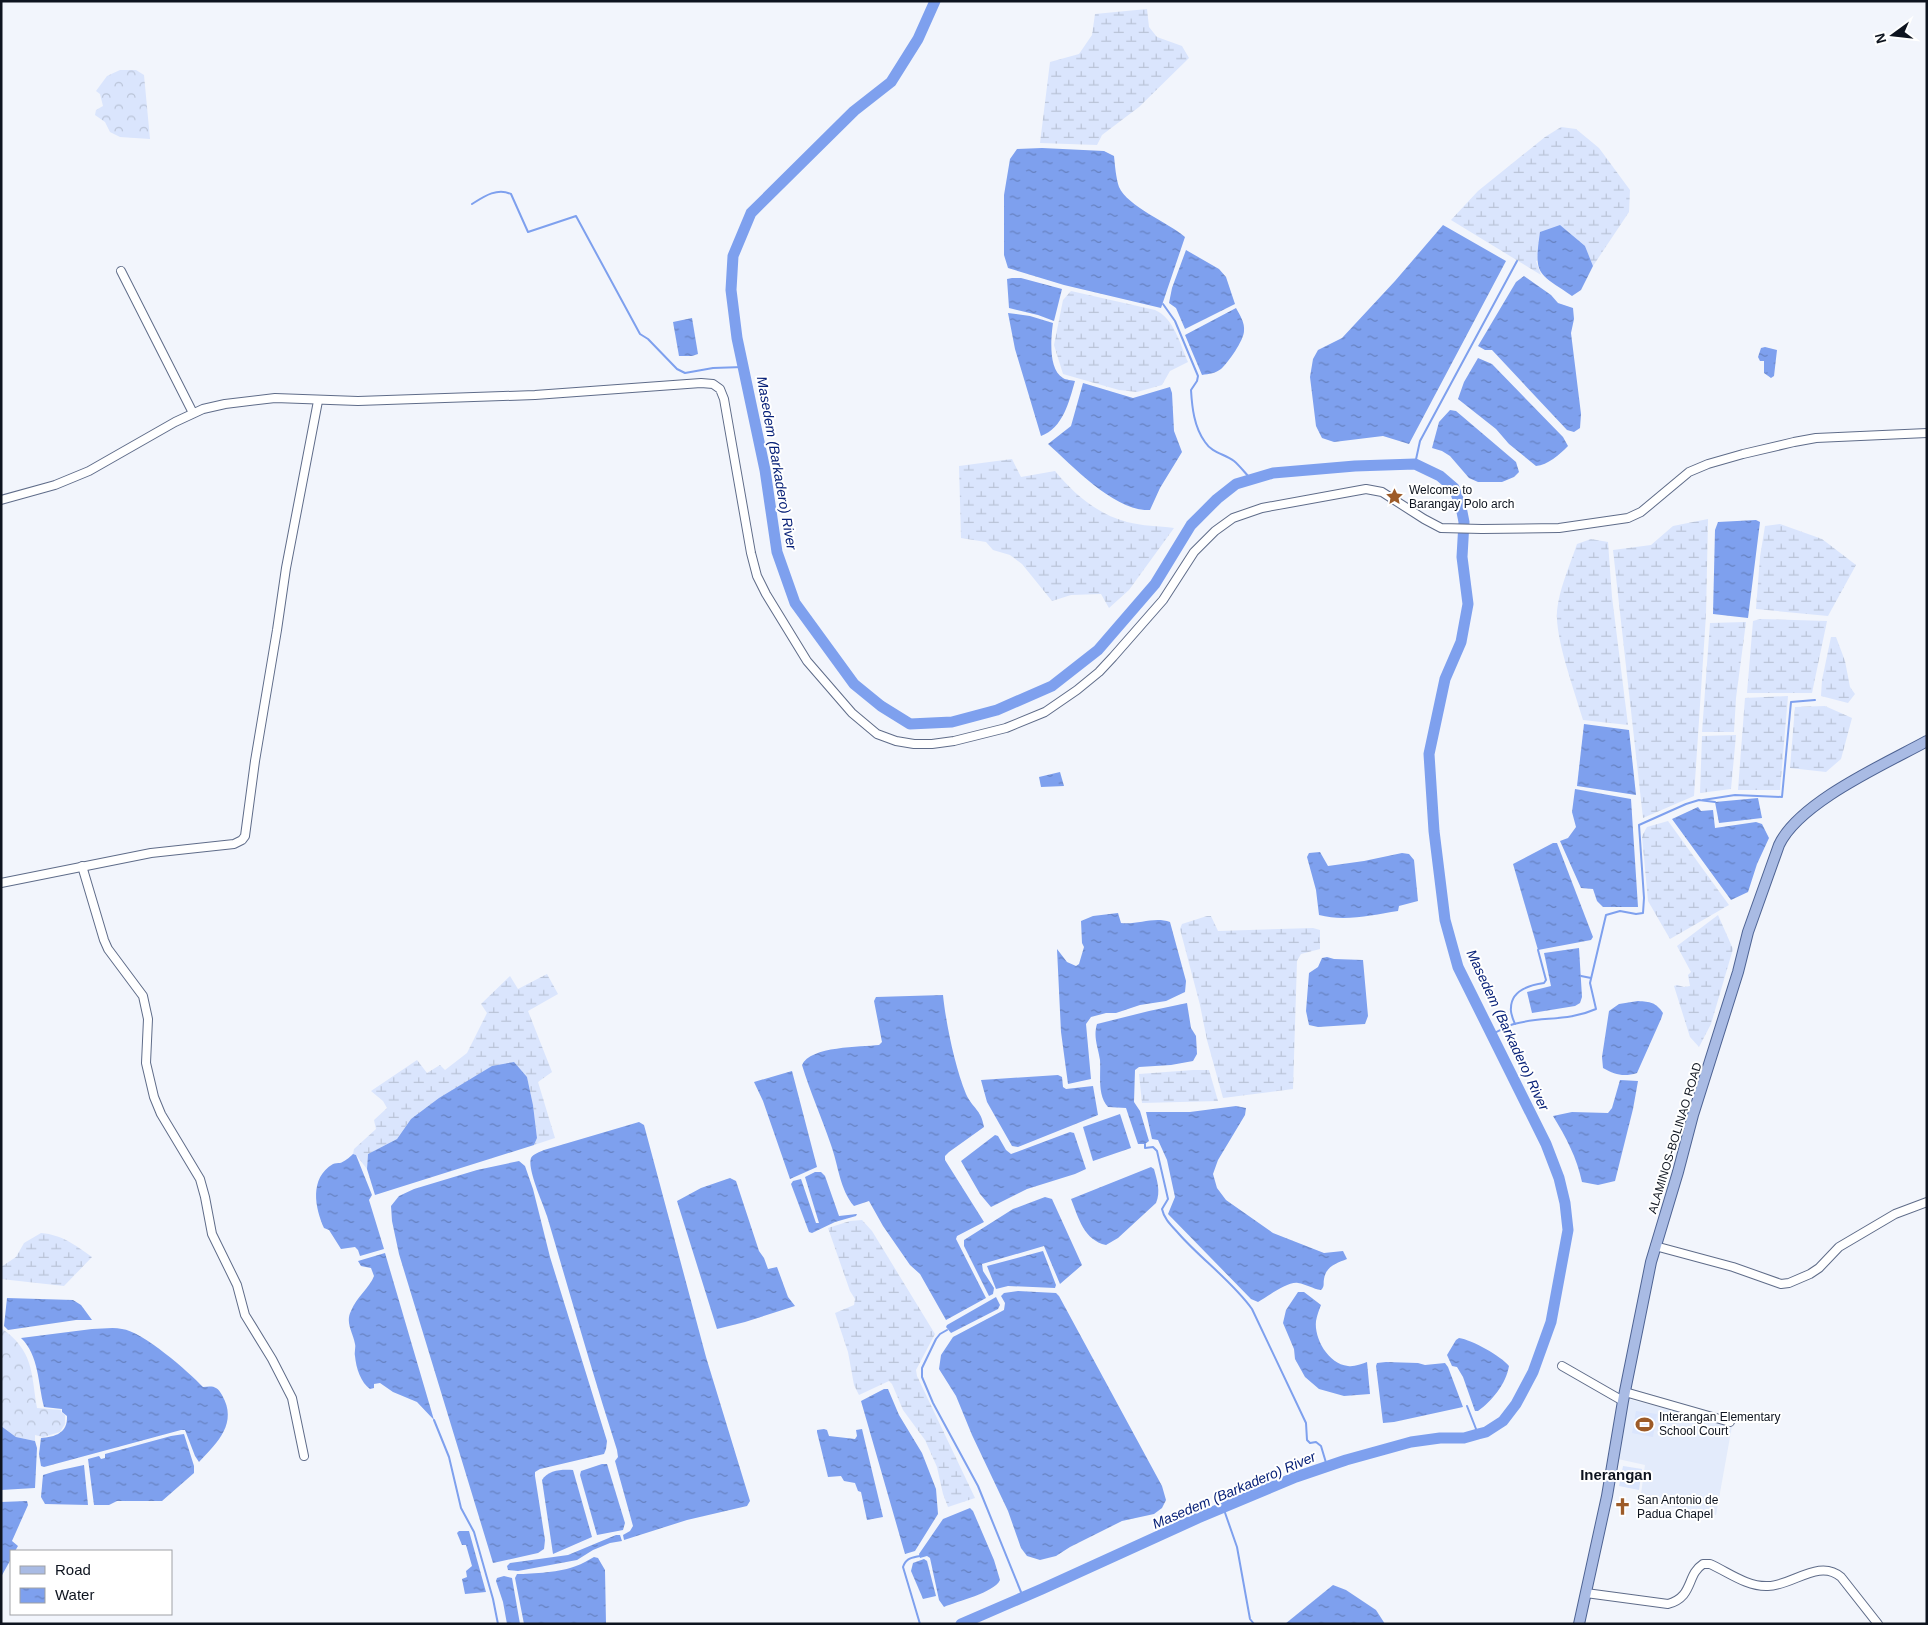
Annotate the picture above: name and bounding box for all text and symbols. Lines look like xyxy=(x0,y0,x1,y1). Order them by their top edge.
north arrow xyxy=(1868,10,1918,60)
text: N xyxy=(1871,31,1889,45)
water label: Masedem (Barkadero) River xyxy=(754,375,800,552)
place label: Welcome to Barangay Polo arch xyxy=(1409,483,1514,511)
place icon: Welcome to Barangay Polo arch xyxy=(1385,487,1405,507)
water label: Masedem (Barkadero) River xyxy=(1464,947,1553,1114)
street label: ALAMINOS-BOLINAO ROAD xyxy=(1645,1060,1705,1215)
place label: Interangan Elementary School Court xyxy=(1659,1410,1780,1438)
sports icon: Interangan Elementary School Court xyxy=(1635,1414,1655,1434)
water label: Masedem (Barkadero) River xyxy=(1150,1448,1319,1532)
district label: Inerangan xyxy=(1580,1466,1652,1483)
place label: San Antonio de Padua Chapel xyxy=(1637,1493,1719,1521)
church icon: San Antonio de Padua Chapel xyxy=(1613,1497,1633,1517)
legend xyxy=(10,1550,172,1615)
text: Road xyxy=(55,1561,91,1578)
text: Water xyxy=(55,1586,94,1603)

